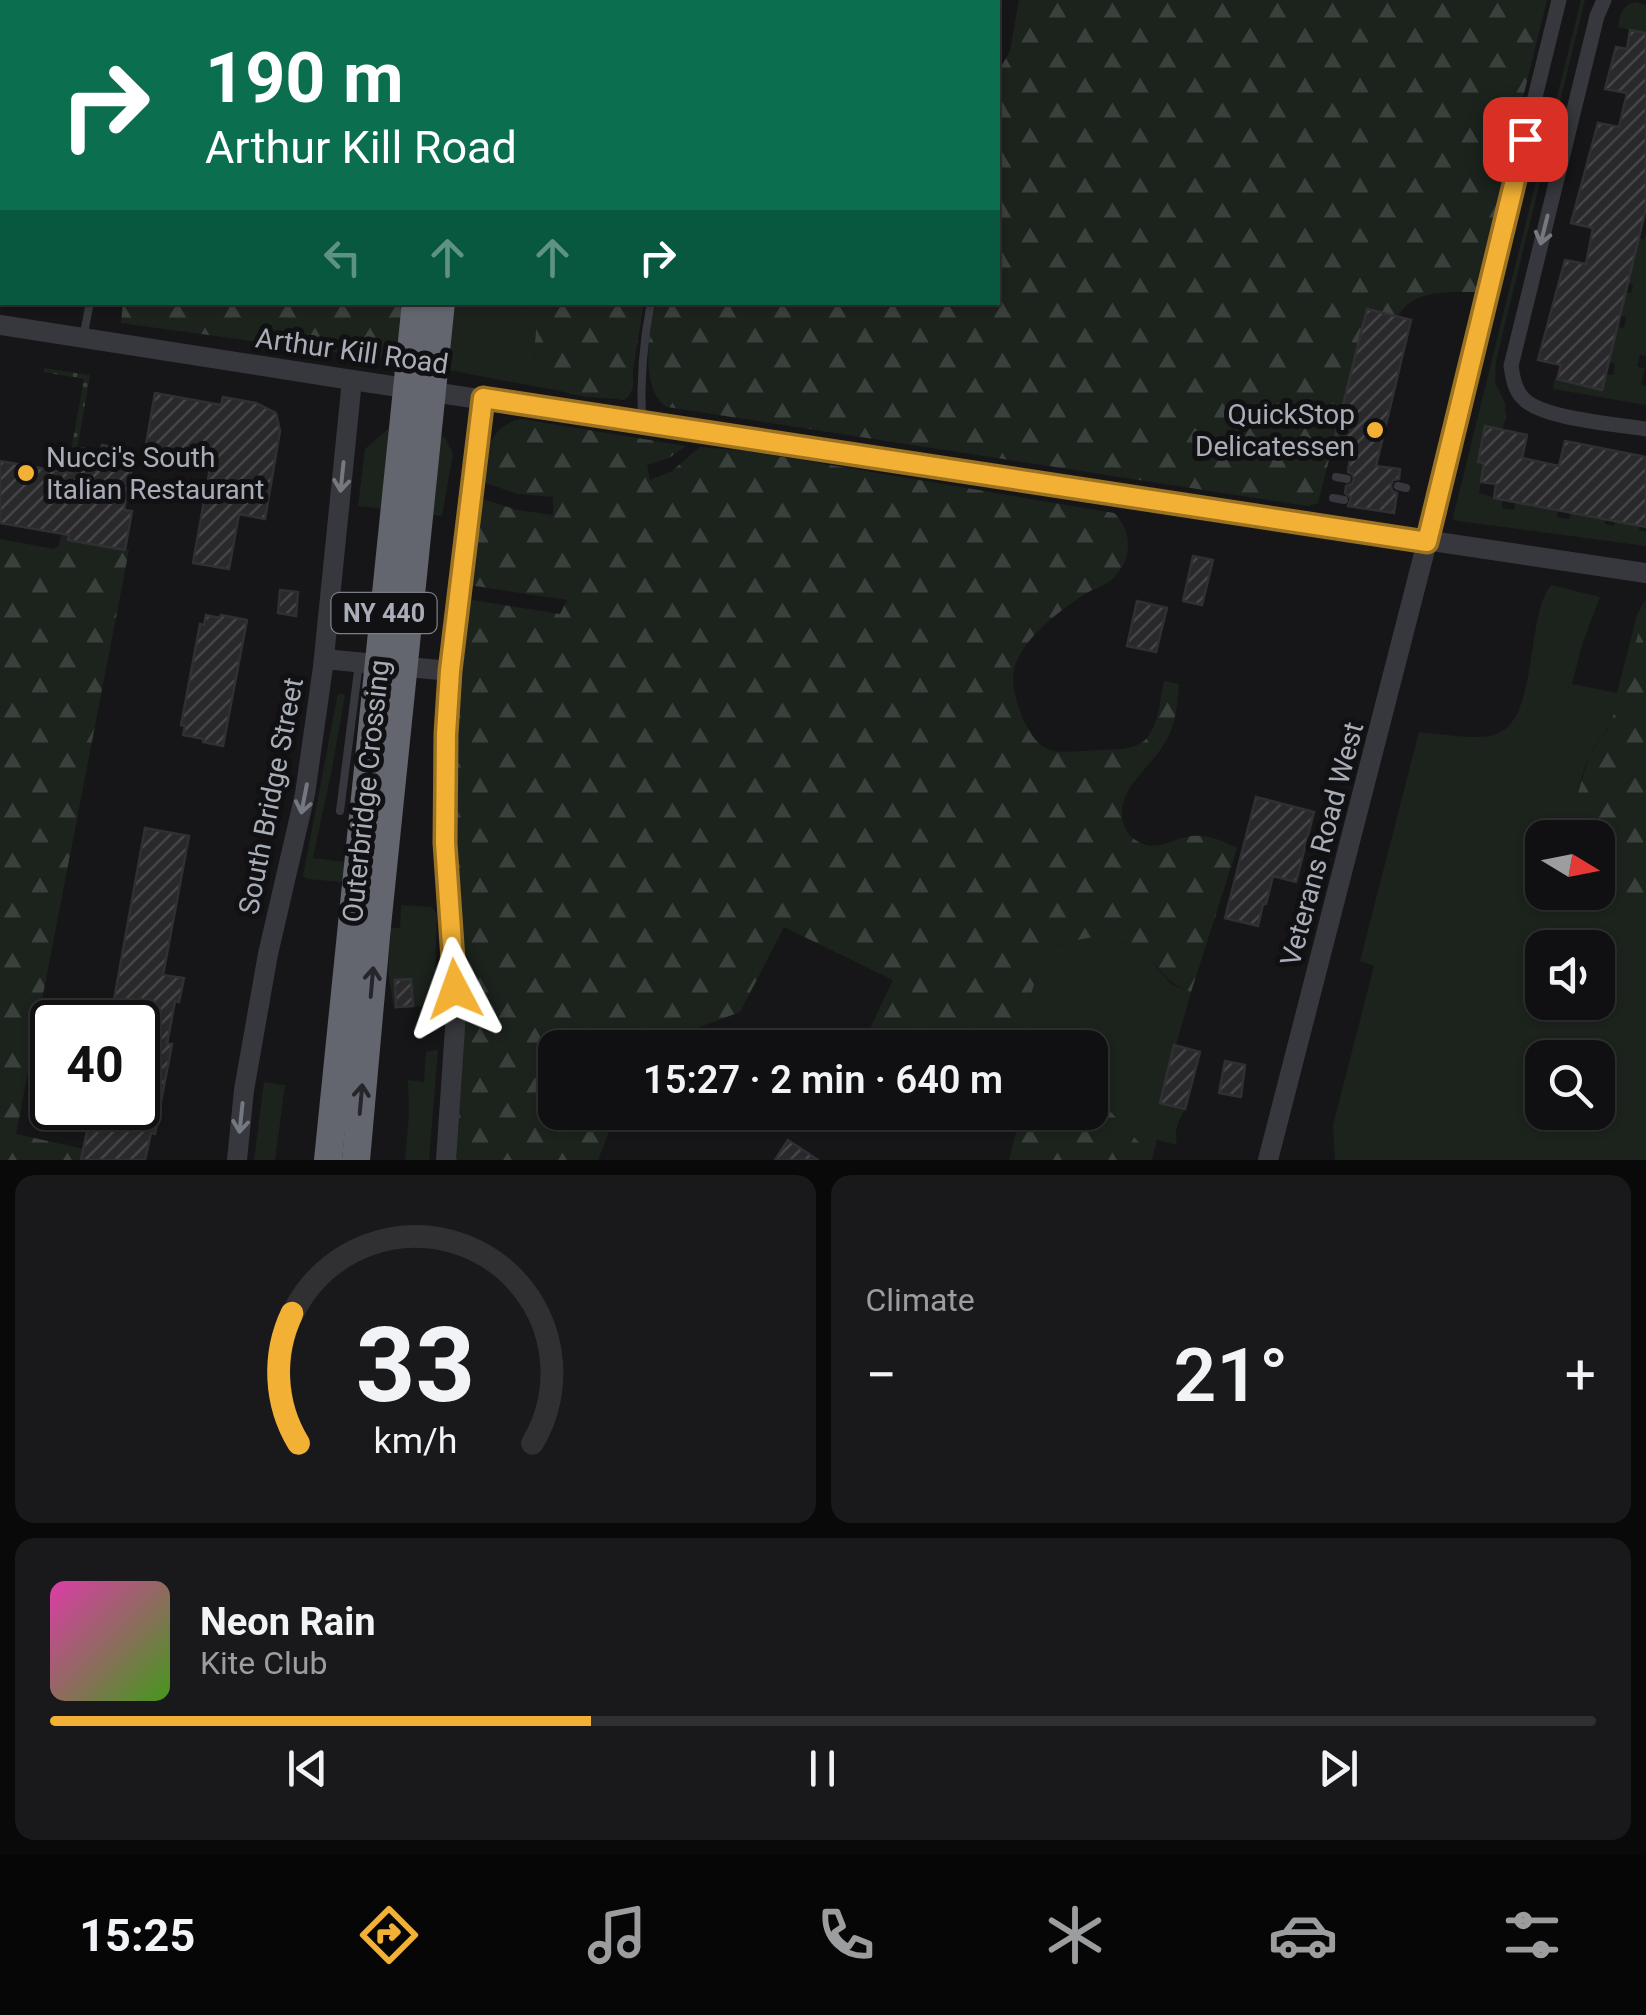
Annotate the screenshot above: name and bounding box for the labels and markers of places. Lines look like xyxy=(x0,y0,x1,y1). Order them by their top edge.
pin xyxy=(1483,97,1568,182)
place label: QuickStop Delicatessen xyxy=(1195,398,1355,463)
marker: QuickStop Delicatessen xyxy=(1364,419,1386,441)
place label: Nucci's South Italian Restaurant xyxy=(46,441,264,506)
marker: Nucci's South Italian Restaurant xyxy=(15,462,37,484)

